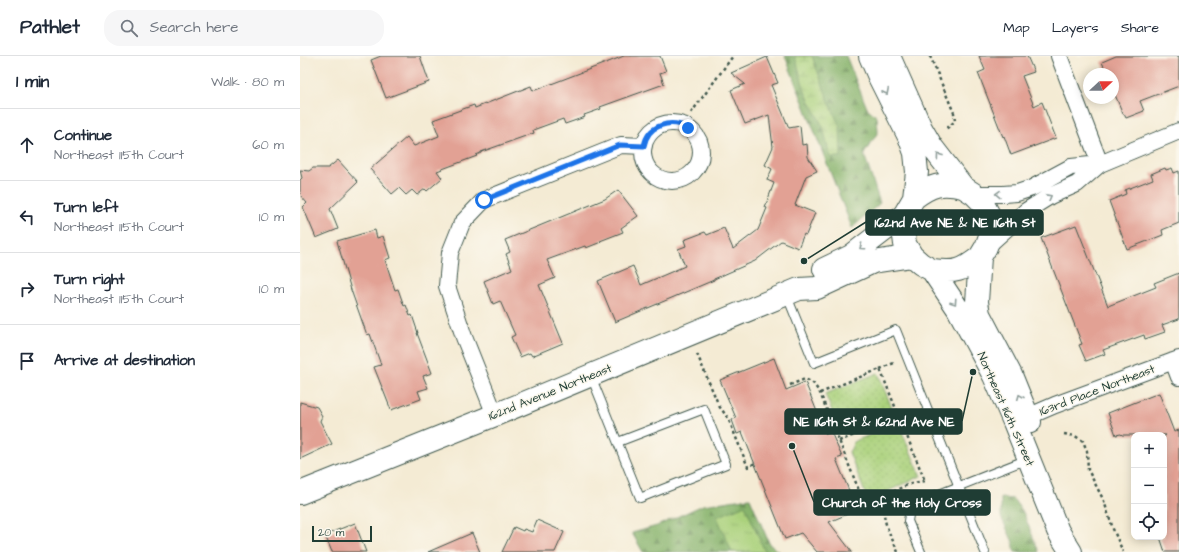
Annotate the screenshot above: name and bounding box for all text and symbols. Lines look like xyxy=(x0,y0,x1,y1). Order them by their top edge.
search box xyxy=(104,10,384,46)
text: Pathlet xyxy=(20,14,80,41)
icon: search xyxy=(118,17,140,39)
text: Search here xyxy=(150,17,238,38)
text: Map xyxy=(1003,18,1030,38)
text: Layers xyxy=(1052,18,1099,38)
text: Share xyxy=(1121,18,1159,38)
north arrow xyxy=(1083,68,1119,104)
text: 1 min xyxy=(16,70,49,94)
text: Walk · 80 m xyxy=(211,73,284,91)
one-way arrow xyxy=(881,87,889,95)
route end xyxy=(679,119,697,137)
text: Continue xyxy=(54,125,112,146)
icon: ahead xyxy=(16,134,38,156)
text: 60 m xyxy=(252,136,284,154)
text: Northeast 115th Court xyxy=(54,146,184,164)
one-way arrow xyxy=(937,154,944,161)
one-way arrow xyxy=(995,190,1001,198)
route start xyxy=(475,191,493,209)
one-way arrow xyxy=(1045,194,1052,202)
text: Turn left xyxy=(54,197,118,218)
icon: left xyxy=(16,206,38,228)
text: 10 m xyxy=(259,208,284,226)
callout: 162nd Ave NE & NE 116th St xyxy=(866,210,1043,235)
text: 162nd Ave NE & NE 116th St xyxy=(875,214,1036,232)
text: Northeast 115th Court xyxy=(54,218,184,236)
one-way arrow xyxy=(860,242,867,249)
text: Turn right xyxy=(54,269,125,290)
icon: right xyxy=(16,278,38,300)
text: 10 m xyxy=(259,280,284,298)
text: Northeast 115th Court xyxy=(54,290,184,308)
one-way arrow xyxy=(949,298,957,305)
street label: Northeast 116th Street xyxy=(973,349,1038,469)
icon: arrive xyxy=(16,350,38,372)
text: Arrive at destination xyxy=(54,350,195,371)
street label: 162nd Avenue Northeast xyxy=(486,360,615,425)
street label: 163rd Place Northeast xyxy=(1037,361,1158,420)
one-way arrow xyxy=(1016,393,1024,400)
callout: NE 116th St & 162nd Ave NE xyxy=(785,409,962,434)
text: NE 116th St & 162nd Ave NE xyxy=(794,413,955,431)
map controls xyxy=(1131,432,1167,540)
button: + xyxy=(1131,432,1167,468)
button: − xyxy=(1131,468,1167,504)
callout: Church of the Holy Cross xyxy=(814,490,990,515)
text: Church of the Holy Cross xyxy=(822,494,982,513)
button: locate xyxy=(1131,504,1167,540)
scale bar xyxy=(312,524,372,543)
text: 20 m xyxy=(318,525,344,540)

